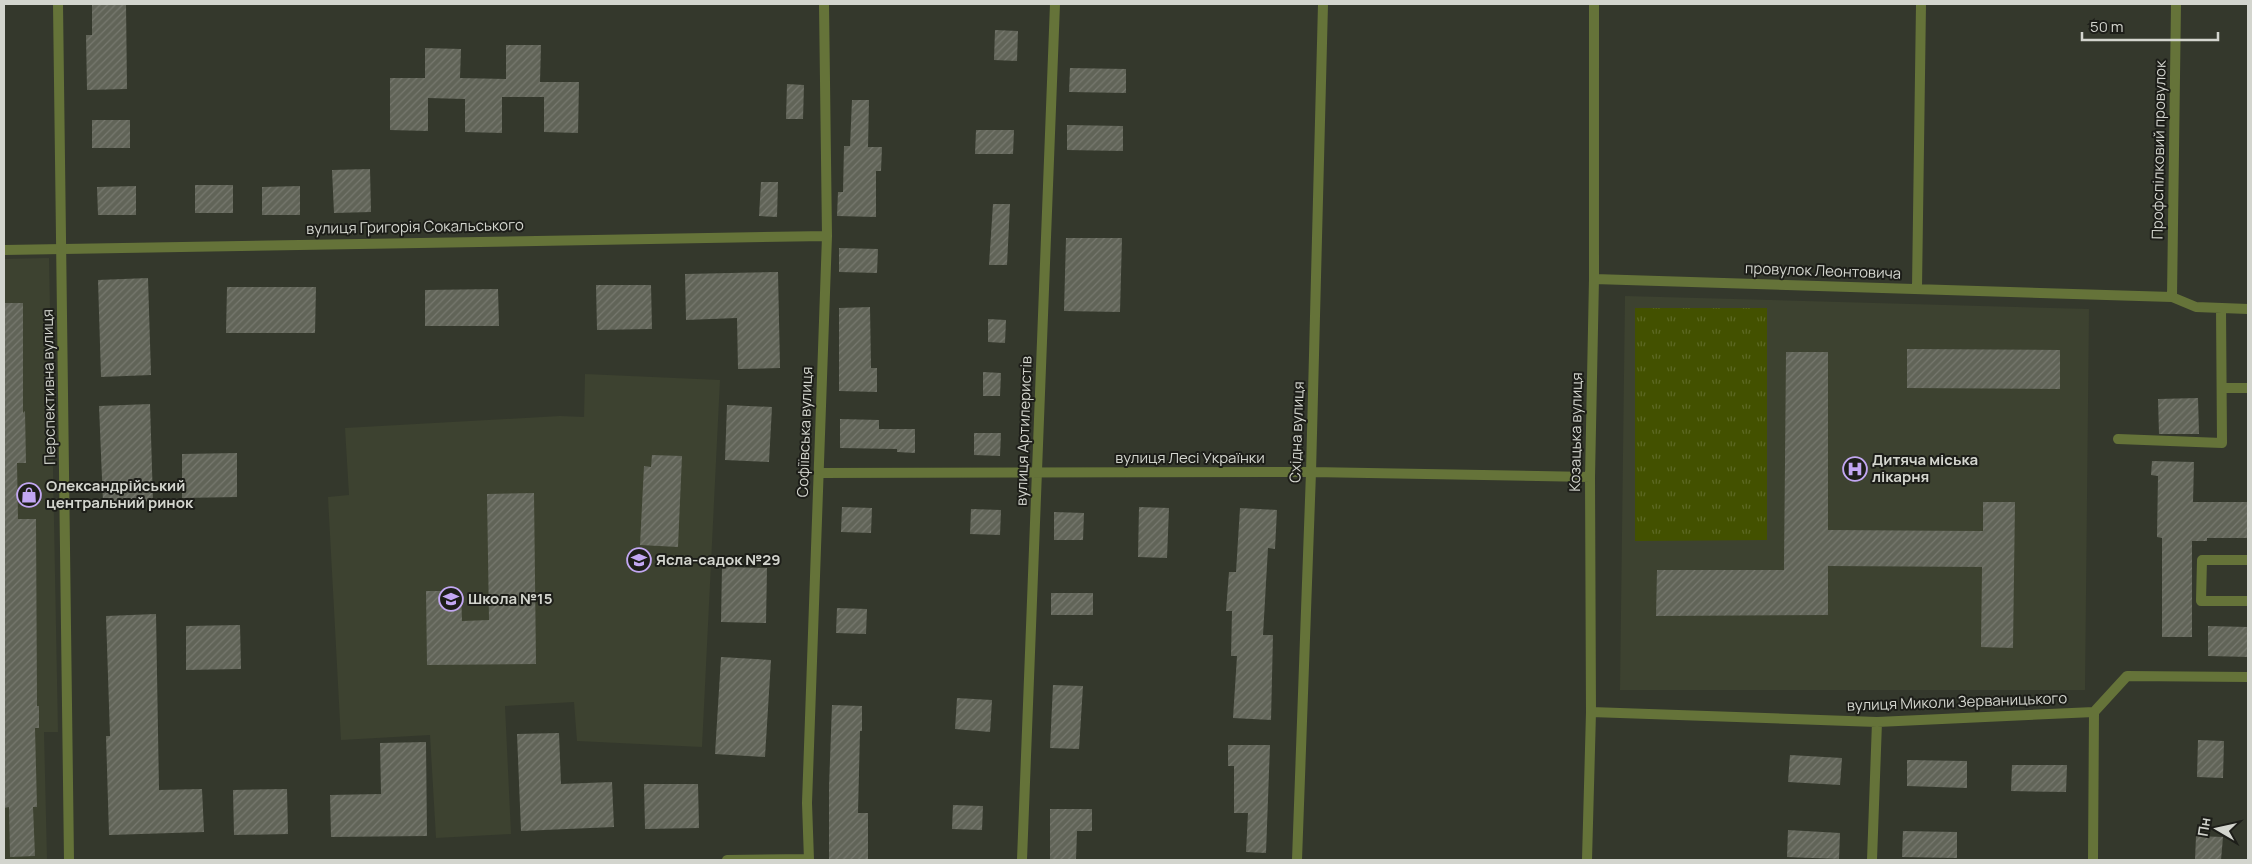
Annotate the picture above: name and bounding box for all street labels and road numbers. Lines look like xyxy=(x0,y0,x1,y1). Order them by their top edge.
street label: Профспілковий провулок xyxy=(2146,60,2171,240)
street label: вулиця Григорія Сокальського xyxy=(306,214,524,239)
street label: провулок Леонтовича xyxy=(1745,257,1901,284)
street label: Перспективна вулиця xyxy=(37,309,60,465)
street label: вулиця Артилеристів xyxy=(1010,356,1037,506)
street label: Софіївська вулиця xyxy=(792,366,817,498)
street label: Козацька вулиця xyxy=(1564,372,1587,492)
street label: Східна вулиця xyxy=(1284,381,1309,483)
street label: вулиця Лесі Українки xyxy=(1115,447,1265,468)
street label: вулиця Миколи Зерваницького xyxy=(1847,687,2068,716)

